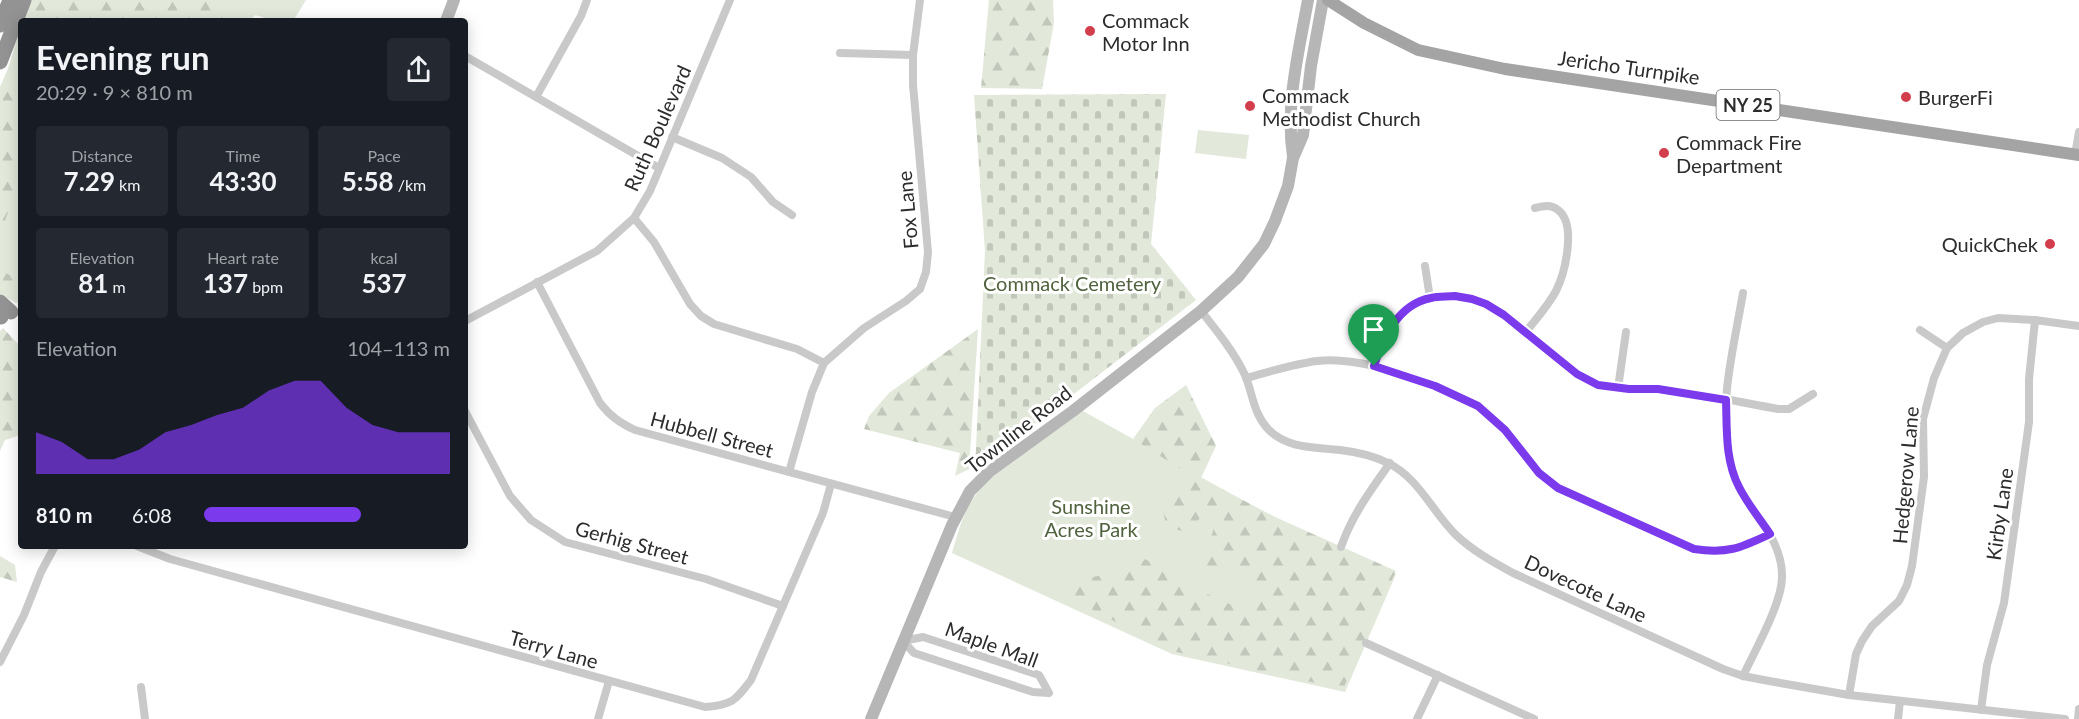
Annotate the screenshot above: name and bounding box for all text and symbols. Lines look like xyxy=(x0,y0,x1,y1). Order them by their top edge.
place label: Commack Motor Inn xyxy=(1102,8,1190,55)
marker: Commack Motor Inn xyxy=(1083,24,1097,38)
text: Evening run xyxy=(36,37,210,77)
button: share xyxy=(387,38,450,101)
street label: Jericho Turnpike xyxy=(1557,45,1701,89)
street label: Ruth Boulevard xyxy=(619,61,695,195)
text: 20:29 · 9 × 810 m xyxy=(36,80,193,104)
place label: Commack Methodist Church xyxy=(1262,83,1421,130)
place label: BurgerFi xyxy=(1918,85,1993,109)
road number: NY 25 xyxy=(1716,90,1780,120)
marker: BurgerFi xyxy=(1899,90,1913,104)
marker: Commack Methodist Church xyxy=(1243,99,1257,113)
place label: Commack Fire Department xyxy=(1676,130,1802,177)
text: Distance xyxy=(71,146,133,165)
text: Time xyxy=(226,146,260,165)
text: Pace xyxy=(367,146,401,165)
marker: Commack Fire Department xyxy=(1657,146,1671,160)
text: 7.29 xyxy=(64,165,115,197)
text: 43:30 xyxy=(209,165,277,197)
text: 5:58 xyxy=(342,165,394,197)
street label: Fox Lane xyxy=(892,170,922,250)
text: km xyxy=(115,175,140,194)
text: /km xyxy=(394,175,426,194)
place label: QuickChek xyxy=(1942,232,2039,256)
marker: QuickChek xyxy=(2043,237,2057,251)
text: Elevation xyxy=(70,248,135,267)
text: Heart rate xyxy=(207,248,279,267)
text: kcal xyxy=(370,248,398,267)
text: 81 xyxy=(78,267,108,299)
text: 137 xyxy=(203,267,248,299)
text: 537 xyxy=(361,267,407,299)
park label: Commack Cemetery xyxy=(983,271,1162,295)
text: m xyxy=(108,277,126,296)
text: bpm xyxy=(248,277,283,296)
pin xyxy=(1348,304,1399,366)
icon: arrive xyxy=(1357,313,1390,346)
text: Elevation xyxy=(36,336,117,360)
text: 104–113 m xyxy=(347,336,450,360)
street label: Townline Road xyxy=(960,380,1076,478)
street label: Hedgerow Lane xyxy=(1887,405,1923,545)
street label: Hubbell Street xyxy=(648,406,776,462)
street label: Kirby Lane xyxy=(1981,466,2017,562)
park label: Sunshine Acres Park xyxy=(1044,494,1138,541)
text: 810 m xyxy=(36,503,92,527)
text: 6:08 xyxy=(132,503,172,527)
street label: Gerhig Street xyxy=(573,515,691,569)
street label: Dovecote Lane xyxy=(1521,549,1651,627)
street label: Maple Mall xyxy=(942,616,1042,672)
street label: Terry Lane xyxy=(507,625,601,673)

